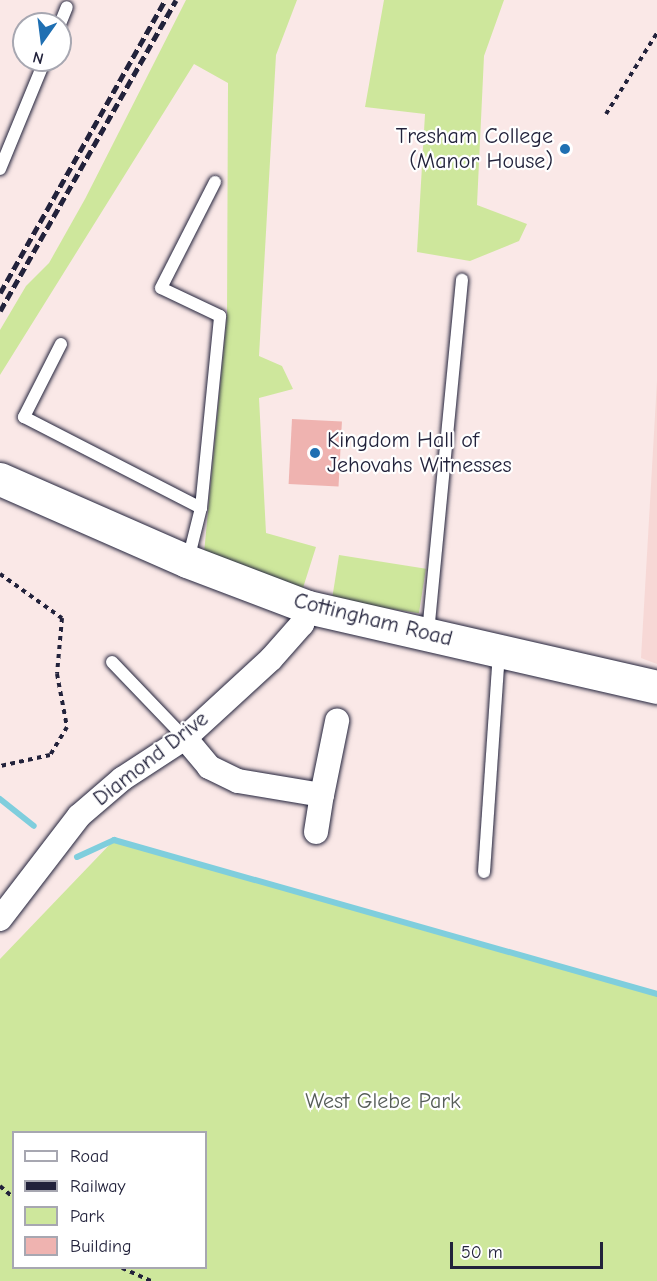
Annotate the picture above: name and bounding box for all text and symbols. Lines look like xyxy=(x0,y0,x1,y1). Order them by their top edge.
north arrow xyxy=(12,12,72,72)
text: N xyxy=(31,48,45,68)
place label: Tresham College (Manor House) xyxy=(396,123,553,174)
marker: Tresham College (Manor House) xyxy=(558,142,572,156)
place label: Kingdom Hall of Jehovahs Witnesses xyxy=(327,427,512,478)
marker: Kingdom Hall of Jehovahs Witnesses xyxy=(308,446,322,460)
street label: Cottingham Road xyxy=(291,588,455,652)
street label: Diamond Drive xyxy=(88,706,214,812)
park label: West Glebe Park xyxy=(305,1089,461,1115)
legend xyxy=(12,1131,207,1269)
text: Road xyxy=(70,1146,109,1167)
text: Railway xyxy=(70,1176,126,1197)
text: Park xyxy=(70,1206,104,1227)
scale bar xyxy=(453,1230,606,1268)
text: Building xyxy=(70,1236,132,1257)
text: 50 m xyxy=(461,1242,503,1263)

